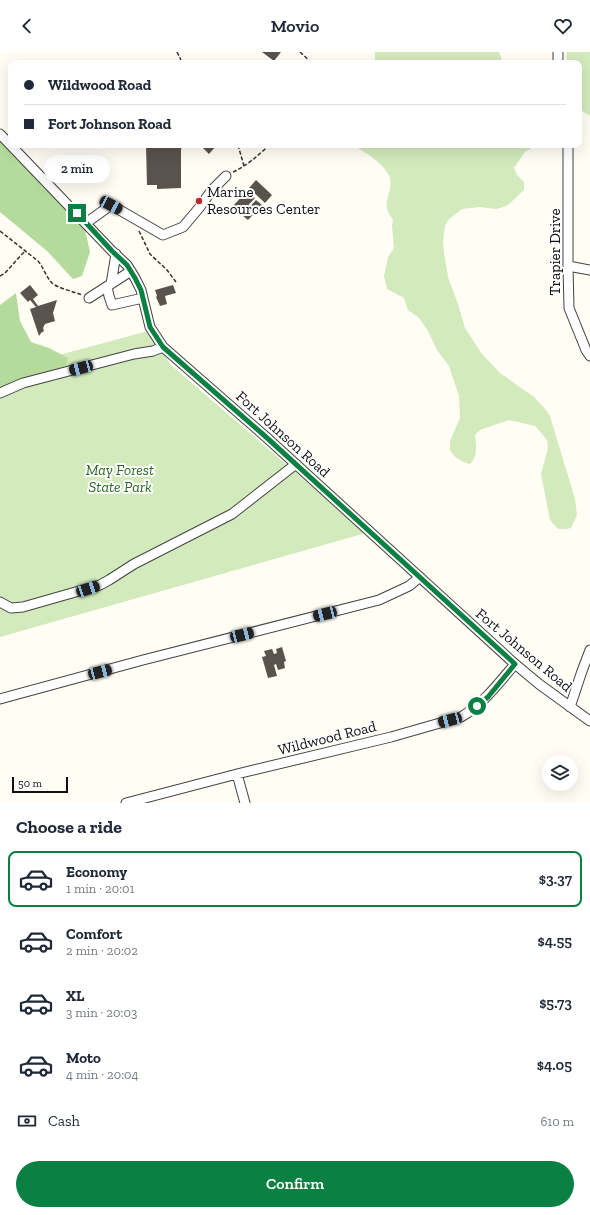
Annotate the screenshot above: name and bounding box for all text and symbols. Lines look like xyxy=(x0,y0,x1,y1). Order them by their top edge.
icon: back xyxy=(16,15,38,37)
text: Movio xyxy=(271,15,319,37)
icon: heart xyxy=(552,15,574,37)
text: Wildwood Road xyxy=(48,76,151,94)
text: Fort Johnson Road xyxy=(48,115,171,133)
callout: 2 min xyxy=(44,155,110,183)
text: 2 min xyxy=(61,161,93,176)
place label: Marine Resources Center xyxy=(207,183,320,218)
car xyxy=(98,194,124,216)
marker: Marine Resources Center xyxy=(194,196,204,206)
route end xyxy=(68,204,86,222)
street label: Trapier Drive xyxy=(546,209,564,295)
car xyxy=(68,359,94,377)
street label: Fort Johnson Road xyxy=(232,387,334,481)
park label: May Forest State Park xyxy=(86,461,154,496)
car xyxy=(75,580,101,598)
street label: Fort Johnson Road xyxy=(472,604,576,696)
car xyxy=(312,605,338,623)
car xyxy=(229,626,255,644)
car xyxy=(87,663,113,681)
route start xyxy=(468,697,486,715)
car xyxy=(437,711,463,729)
street label: Wildwood Road xyxy=(276,717,379,759)
map controls xyxy=(542,755,578,791)
button: layers xyxy=(542,755,578,791)
scale bar xyxy=(12,775,68,794)
text: 50 m xyxy=(18,777,42,790)
text: Choose a ride xyxy=(16,816,122,838)
icon: car xyxy=(18,861,54,897)
text: Economy xyxy=(66,863,127,881)
text: $3.37 xyxy=(539,870,572,888)
text: 1 min · 20:01 xyxy=(66,881,135,896)
icon: car xyxy=(18,923,54,959)
text: Comfort xyxy=(66,925,122,943)
text: $4.55 xyxy=(538,932,572,950)
text: 2 min · 20:02 xyxy=(66,943,138,958)
icon: car xyxy=(18,985,54,1021)
text: XL xyxy=(66,987,84,1005)
text: $5.73 xyxy=(539,994,572,1012)
text: 3 min · 20:03 xyxy=(66,1005,137,1020)
icon: car xyxy=(18,1047,54,1083)
text: Moto xyxy=(66,1049,101,1067)
text: $4.05 xyxy=(537,1056,572,1074)
text: 4 min · 20:04 xyxy=(66,1067,139,1082)
icon: cash xyxy=(16,1110,38,1132)
text: Cash xyxy=(48,1112,80,1130)
text: 610 m xyxy=(540,1114,574,1129)
button: Confirm xyxy=(16,1161,574,1207)

